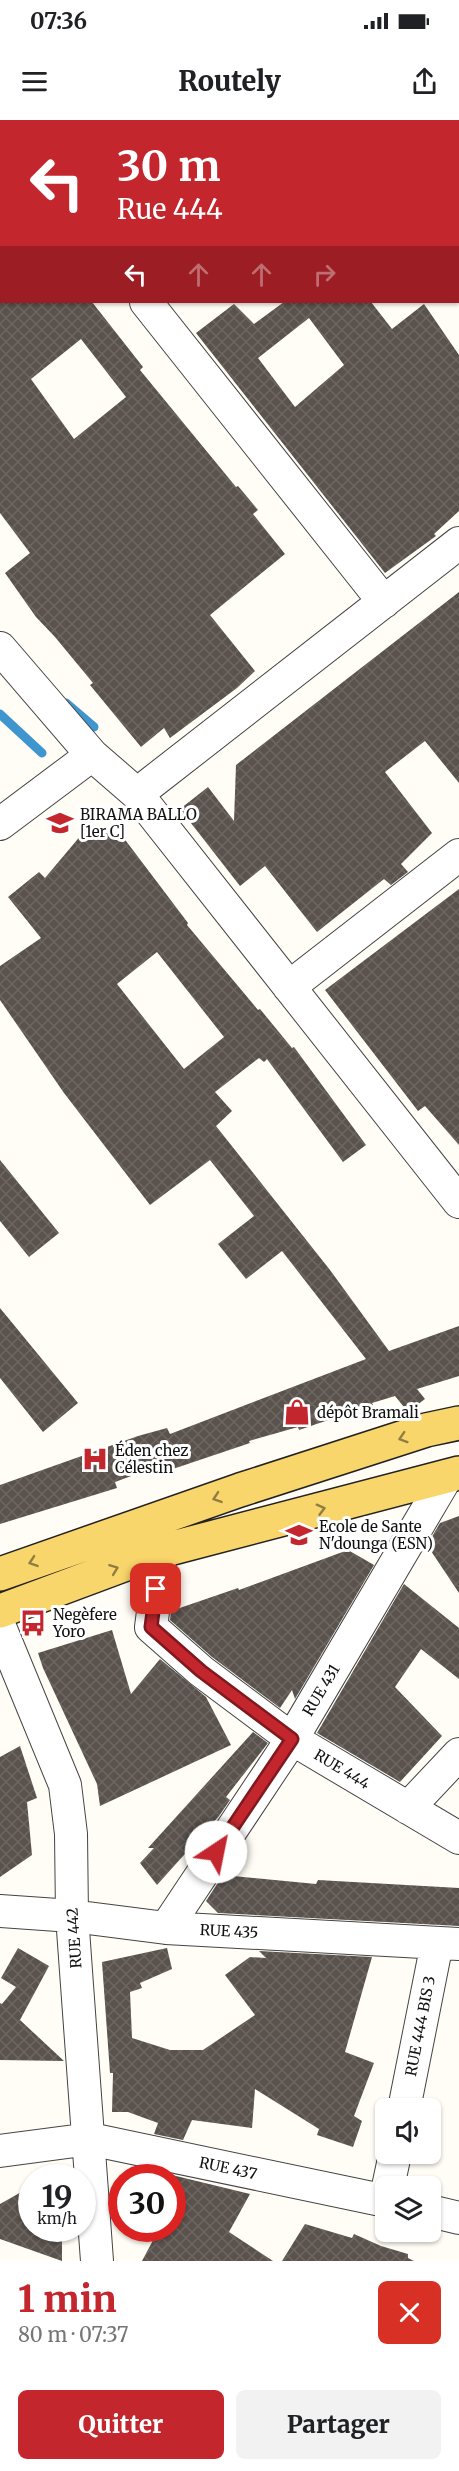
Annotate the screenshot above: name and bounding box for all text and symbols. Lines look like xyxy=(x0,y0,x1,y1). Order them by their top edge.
text: 07:36 xyxy=(30,7,87,35)
text: Routely xyxy=(178,64,281,98)
icon: menu xyxy=(18,65,51,98)
icon: share xyxy=(408,65,441,98)
text: 30 m xyxy=(117,140,221,192)
icon: left xyxy=(18,144,96,222)
text: Rue 444 xyxy=(117,192,223,226)
icon: left xyxy=(119,258,152,291)
icon: ahead xyxy=(182,258,215,291)
icon: ahead xyxy=(245,258,278,291)
icon: right xyxy=(308,258,341,291)
place label: BIRAMA BALLO [1er C] xyxy=(80,805,197,841)
school or university icon: BIRAMA BALLO [1er C] xyxy=(45,808,75,838)
shop icon: dépôt Bramali xyxy=(282,1397,312,1427)
place label: dépôt Bramali xyxy=(317,1403,419,1422)
one-way arrow xyxy=(398,1431,409,1443)
place label: Éden chez Célestin xyxy=(115,1440,188,1477)
hospital icon: Éden chez Célestin xyxy=(80,1444,110,1474)
one-way arrow xyxy=(212,1490,223,1503)
one-way arrow xyxy=(316,1504,326,1517)
place label: Ecole de Sante N'dounga (ESN) xyxy=(319,1517,433,1553)
school or university icon: Ecole de Sante N'dounga (ESN) xyxy=(284,1520,314,1550)
one-way arrow xyxy=(28,1555,39,1568)
one-way arrow xyxy=(108,1563,119,1576)
pin xyxy=(130,1563,181,1614)
icon: arrive xyxy=(139,1572,172,1605)
place label: Negèfere Yoro xyxy=(52,1605,117,1641)
bus stop icon: Negèfere Yoro xyxy=(18,1608,48,1638)
street label: RUE 431 xyxy=(298,1661,344,1719)
street label: RUE 444 xyxy=(311,1745,373,1793)
position arrow xyxy=(184,1820,248,1884)
street label: RUE 442 xyxy=(62,1907,86,1969)
street label: RUE 435 xyxy=(199,1920,259,1942)
street label: RUE 444 BIS 3 xyxy=(401,1974,439,2078)
map controls xyxy=(375,2098,441,2242)
button: sound xyxy=(375,2098,441,2164)
street label: RUE 437 xyxy=(197,2153,259,2183)
speed limit sign: 30 xyxy=(108,2164,186,2242)
button: layers xyxy=(375,2176,441,2242)
text: 19 xyxy=(41,2177,73,2215)
text: km/h xyxy=(37,2209,77,2228)
text: 1 min xyxy=(18,2277,117,2322)
button: close xyxy=(378,2281,441,2344)
text: 80 m · 07:37 xyxy=(18,2322,128,2347)
button: Quitter xyxy=(18,2390,224,2459)
button: Partager xyxy=(236,2390,441,2459)

